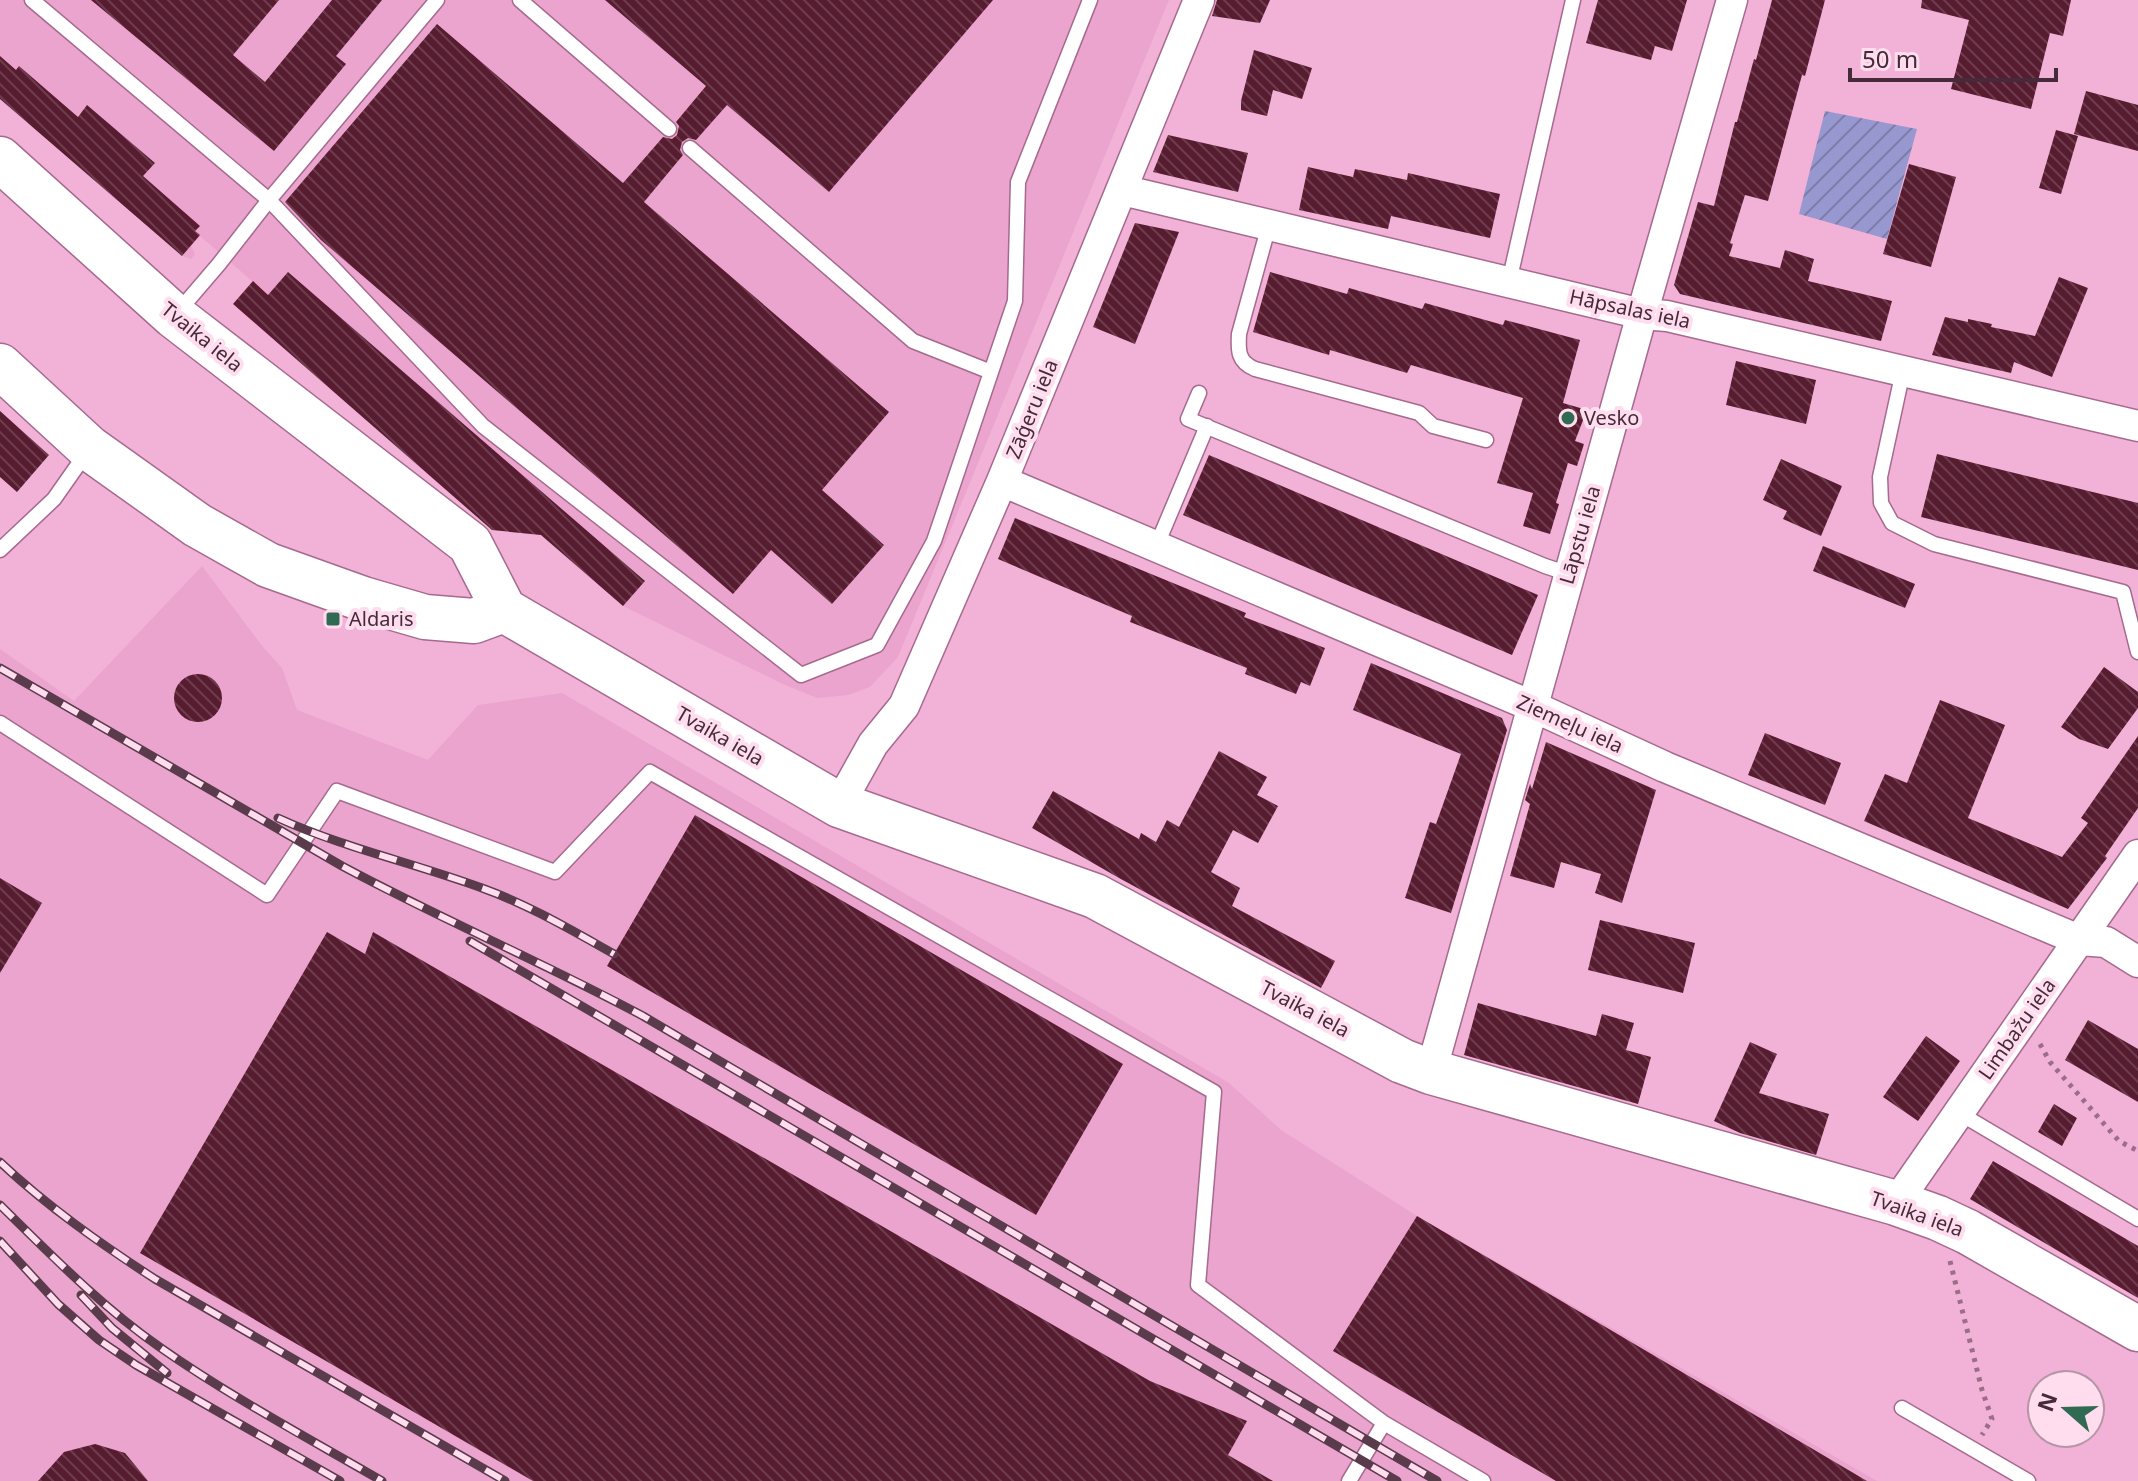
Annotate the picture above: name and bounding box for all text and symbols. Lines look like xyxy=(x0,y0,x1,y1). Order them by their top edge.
scale bar xyxy=(1850,32,2056,82)
text: 50 m xyxy=(1862,42,1918,75)
street label: Hāpsalas iela xyxy=(1567,283,1693,335)
street label: Tvaika iela xyxy=(156,296,249,378)
street label: Zāģeru iela xyxy=(999,355,1064,462)
place label: Vesko xyxy=(1584,404,1639,431)
marker: Vesko xyxy=(1559,409,1577,427)
street label: Lāpstu iela xyxy=(1553,483,1606,587)
place label: Aldaris xyxy=(349,605,413,632)
marker: Aldaris xyxy=(324,610,342,628)
street label: Ziemeļu iela xyxy=(1513,688,1627,759)
street label: Tvaika iela xyxy=(671,700,769,772)
street label: Limbažu iela xyxy=(1972,973,2061,1085)
street label: Tvaika iela xyxy=(1256,974,1354,1043)
street label: Tvaika iela xyxy=(1867,1184,1967,1243)
north arrow xyxy=(2026,1369,2106,1449)
text: N xyxy=(2029,1388,2063,1415)

